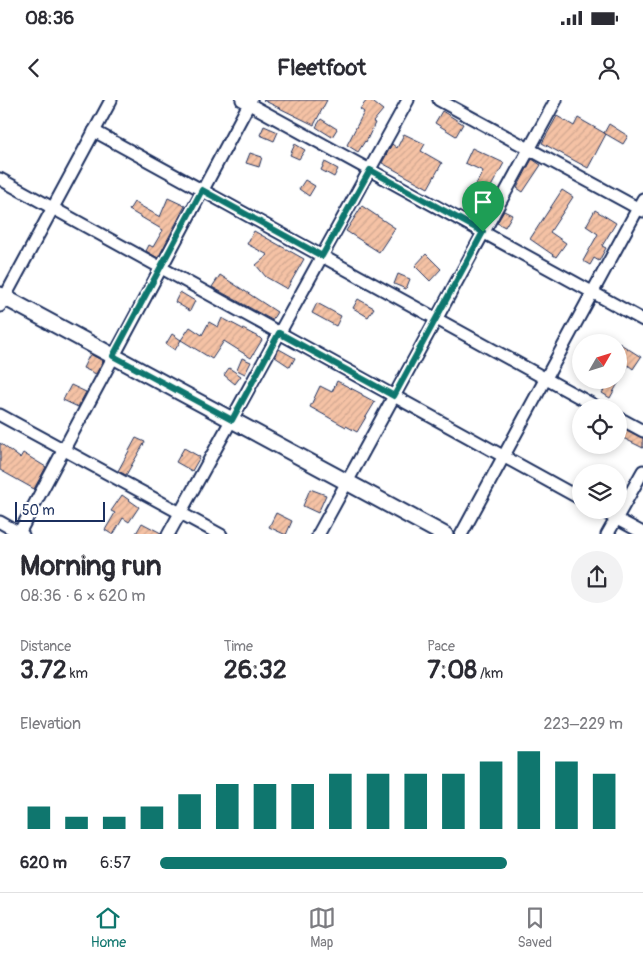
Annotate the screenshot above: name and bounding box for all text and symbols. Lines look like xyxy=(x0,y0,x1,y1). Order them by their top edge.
text: 08:36 xyxy=(25,6,74,30)
icon: back xyxy=(20,54,48,82)
text: Fleetfoot xyxy=(277,54,366,82)
icon: person xyxy=(595,54,623,82)
pin xyxy=(462,181,504,232)
icon: arrive xyxy=(469,188,497,216)
north arrow xyxy=(572,334,628,389)
map controls xyxy=(572,334,627,519)
button: locate xyxy=(572,399,627,454)
button: layers xyxy=(572,464,627,519)
scale bar xyxy=(15,500,105,523)
text: 50 m xyxy=(22,502,55,519)
text: Morning run xyxy=(20,549,162,584)
button: share xyxy=(571,551,623,603)
text: 08:36 · 6 × 620 m xyxy=(20,586,146,606)
text: Distance xyxy=(20,638,71,655)
text: Time xyxy=(224,638,253,655)
text: Pace xyxy=(427,638,455,655)
text: 3.72 xyxy=(20,655,67,686)
text: 26:32 xyxy=(224,655,287,686)
text: 7:08 xyxy=(427,655,477,686)
text: km xyxy=(67,665,88,682)
text: /km xyxy=(477,665,503,682)
text: Elevation xyxy=(20,714,81,734)
text: 223–229 m xyxy=(543,714,623,734)
text: 620 m xyxy=(20,853,67,873)
text: 6:57 xyxy=(100,853,131,873)
tab: Home xyxy=(91,904,126,951)
tab: Map xyxy=(308,904,336,951)
tab: Saved xyxy=(517,904,552,951)

